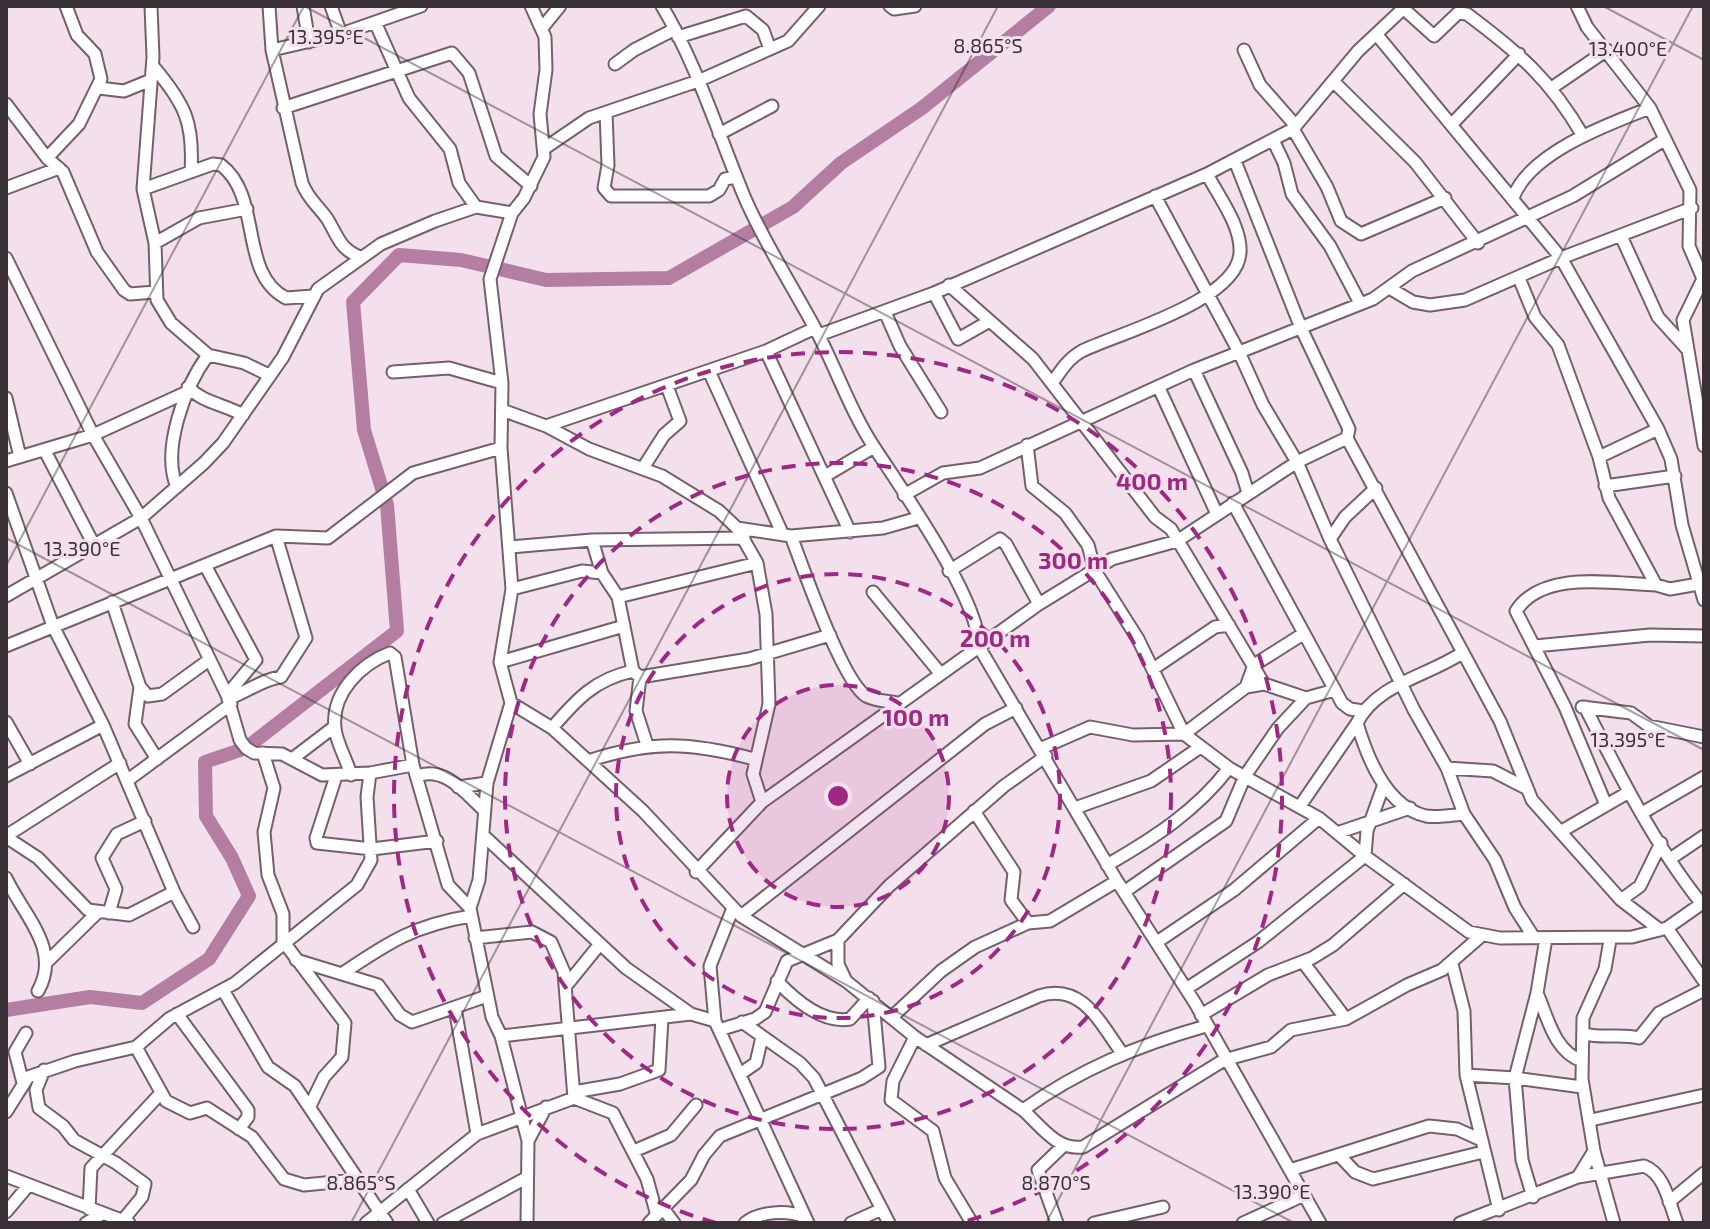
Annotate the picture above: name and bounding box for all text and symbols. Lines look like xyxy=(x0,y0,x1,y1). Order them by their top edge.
text: 13.395°E xyxy=(288,24,364,48)
text: 8.865°S xyxy=(953,33,1023,57)
text: 13.400°E xyxy=(1589,36,1667,60)
text: 400 m xyxy=(1116,466,1188,495)
text: 13.390°E xyxy=(44,536,120,560)
text: 300 m xyxy=(1038,545,1108,574)
text: 200 m xyxy=(960,623,1030,652)
text: 100 m xyxy=(883,702,949,731)
text: 13.395°E xyxy=(1590,727,1666,751)
centre of rings xyxy=(824,782,852,810)
text: 8.865°S xyxy=(326,1170,396,1194)
text: 8.870°S xyxy=(1021,1170,1091,1194)
text: 13.390°E xyxy=(1234,1179,1310,1203)

